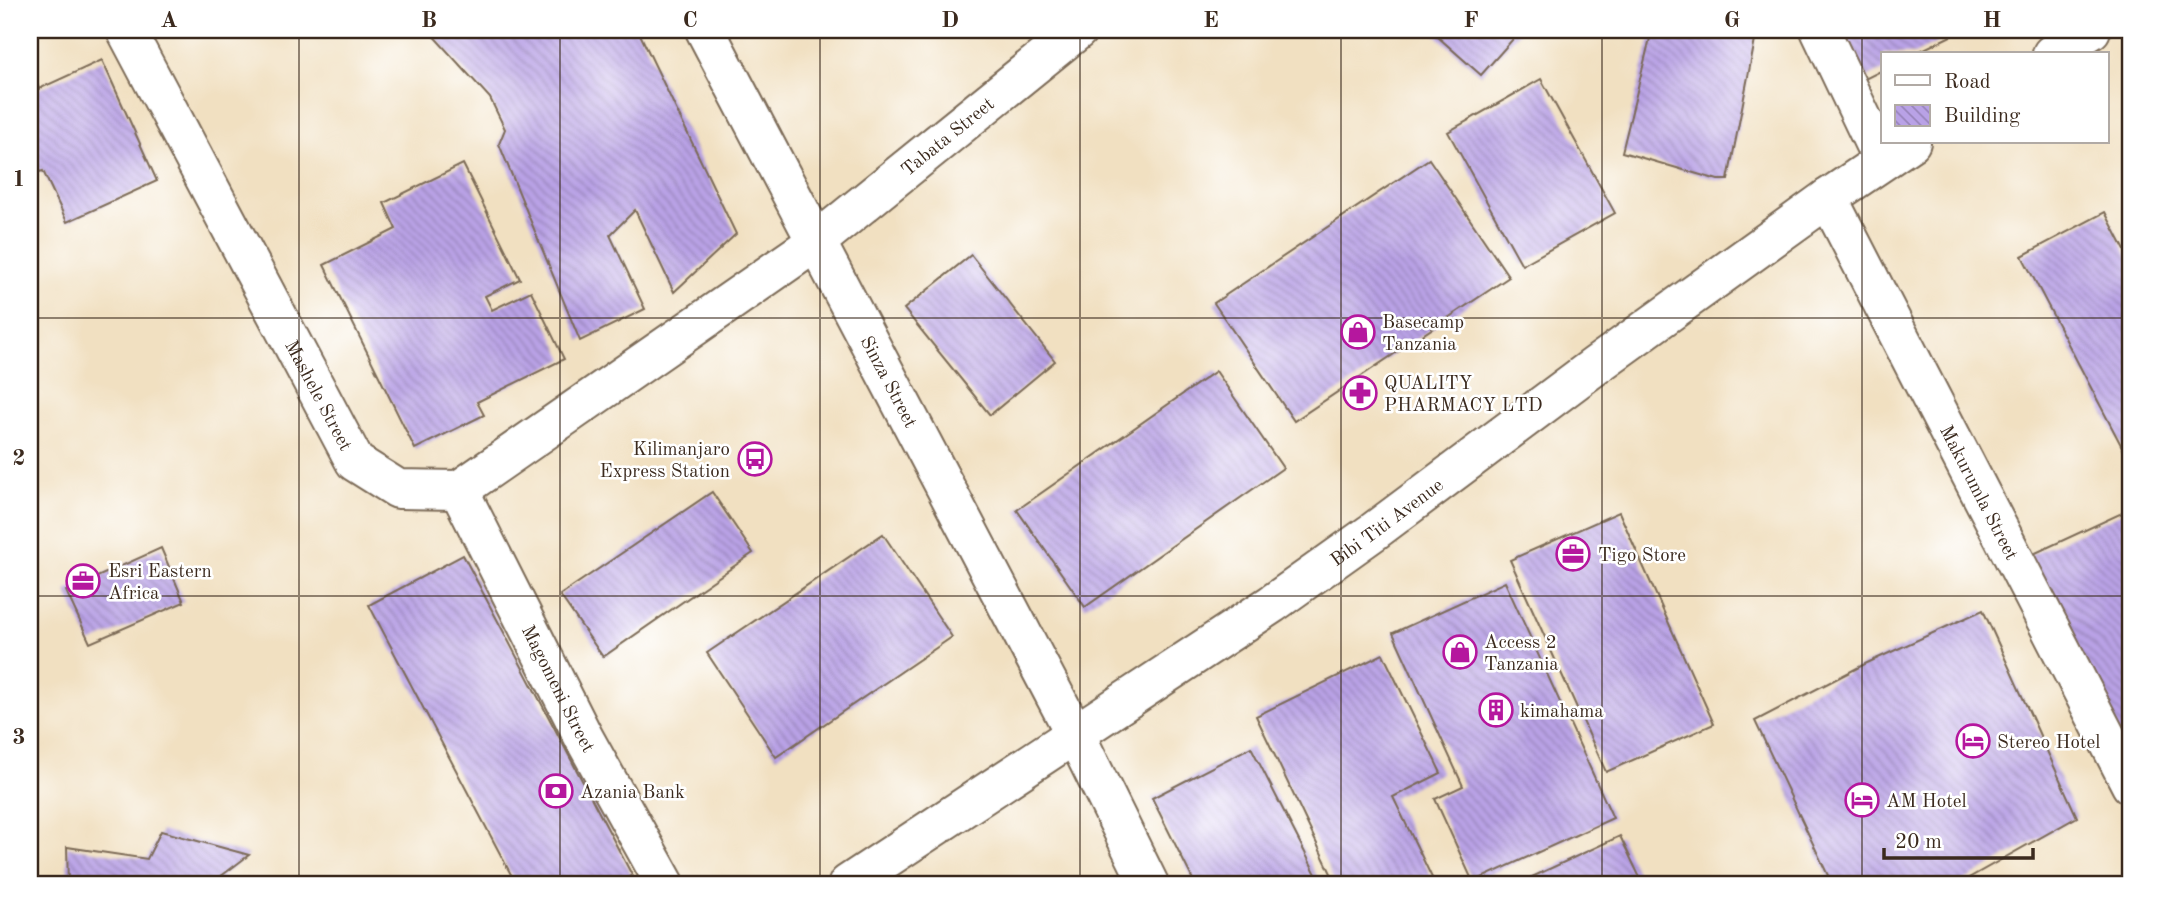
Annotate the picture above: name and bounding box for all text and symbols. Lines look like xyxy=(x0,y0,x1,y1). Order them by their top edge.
text: A xyxy=(160,9,178,32)
text: B xyxy=(421,9,437,32)
text: C xyxy=(682,9,698,32)
text: D xyxy=(941,9,959,32)
text: E xyxy=(1203,9,1219,32)
text: F xyxy=(1463,9,1479,32)
text: G xyxy=(1724,9,1740,32)
text: H xyxy=(1983,9,2001,32)
legend xyxy=(1881,52,2108,144)
text: Road xyxy=(1944,72,1991,93)
street label: Tabata Street xyxy=(899,95,998,181)
text: Building xyxy=(1944,106,2021,127)
text: 1 xyxy=(12,168,26,191)
shop icon: Basecamp Tanzania xyxy=(1339,313,1377,351)
place label: Basecamp Tanzania xyxy=(1382,314,1464,355)
street label: Sinza Street xyxy=(856,334,919,432)
street label: Mashele Street xyxy=(280,338,354,455)
pharmacy icon: QUALITY PHARMACY LTD xyxy=(1341,374,1379,412)
place label: QUALITY PHARMACY LTD xyxy=(1384,375,1543,416)
street label: Makurumla Street xyxy=(1935,423,2020,564)
bus stop icon: Kilimanjaro Express Station xyxy=(736,440,774,478)
place label: Kilimanjaro Express Station xyxy=(600,441,730,482)
text: 2 xyxy=(12,447,26,470)
street label: Bibi Titi Avenue xyxy=(1328,476,1448,571)
office icon: Tigo Store xyxy=(1554,535,1592,573)
place label: Tigo Store xyxy=(1598,547,1686,566)
office icon: Esri Eastern Africa xyxy=(64,562,102,600)
place label: Esri Eastern Africa xyxy=(108,563,212,604)
street label: Magomeni Street xyxy=(517,623,597,756)
shop icon: Access 2 Tanzania xyxy=(1441,633,1479,671)
place label: Access 2 Tanzania xyxy=(1484,634,1559,675)
building icon: kimahama xyxy=(1477,691,1515,729)
place label: kimahama xyxy=(1520,703,1604,722)
hotel icon: Stereo Hotel xyxy=(1954,722,1992,760)
text: 3 xyxy=(12,726,26,749)
place label: Stereo Hotel xyxy=(1997,734,2100,753)
bank icon: Azania Bank xyxy=(537,772,575,810)
hotel icon: AM Hotel xyxy=(1843,781,1881,819)
place label: Azania Bank xyxy=(580,784,685,803)
place label: AM Hotel xyxy=(1886,793,1967,812)
scale bar xyxy=(1884,816,2033,860)
text: 20 m xyxy=(1895,832,1942,853)

